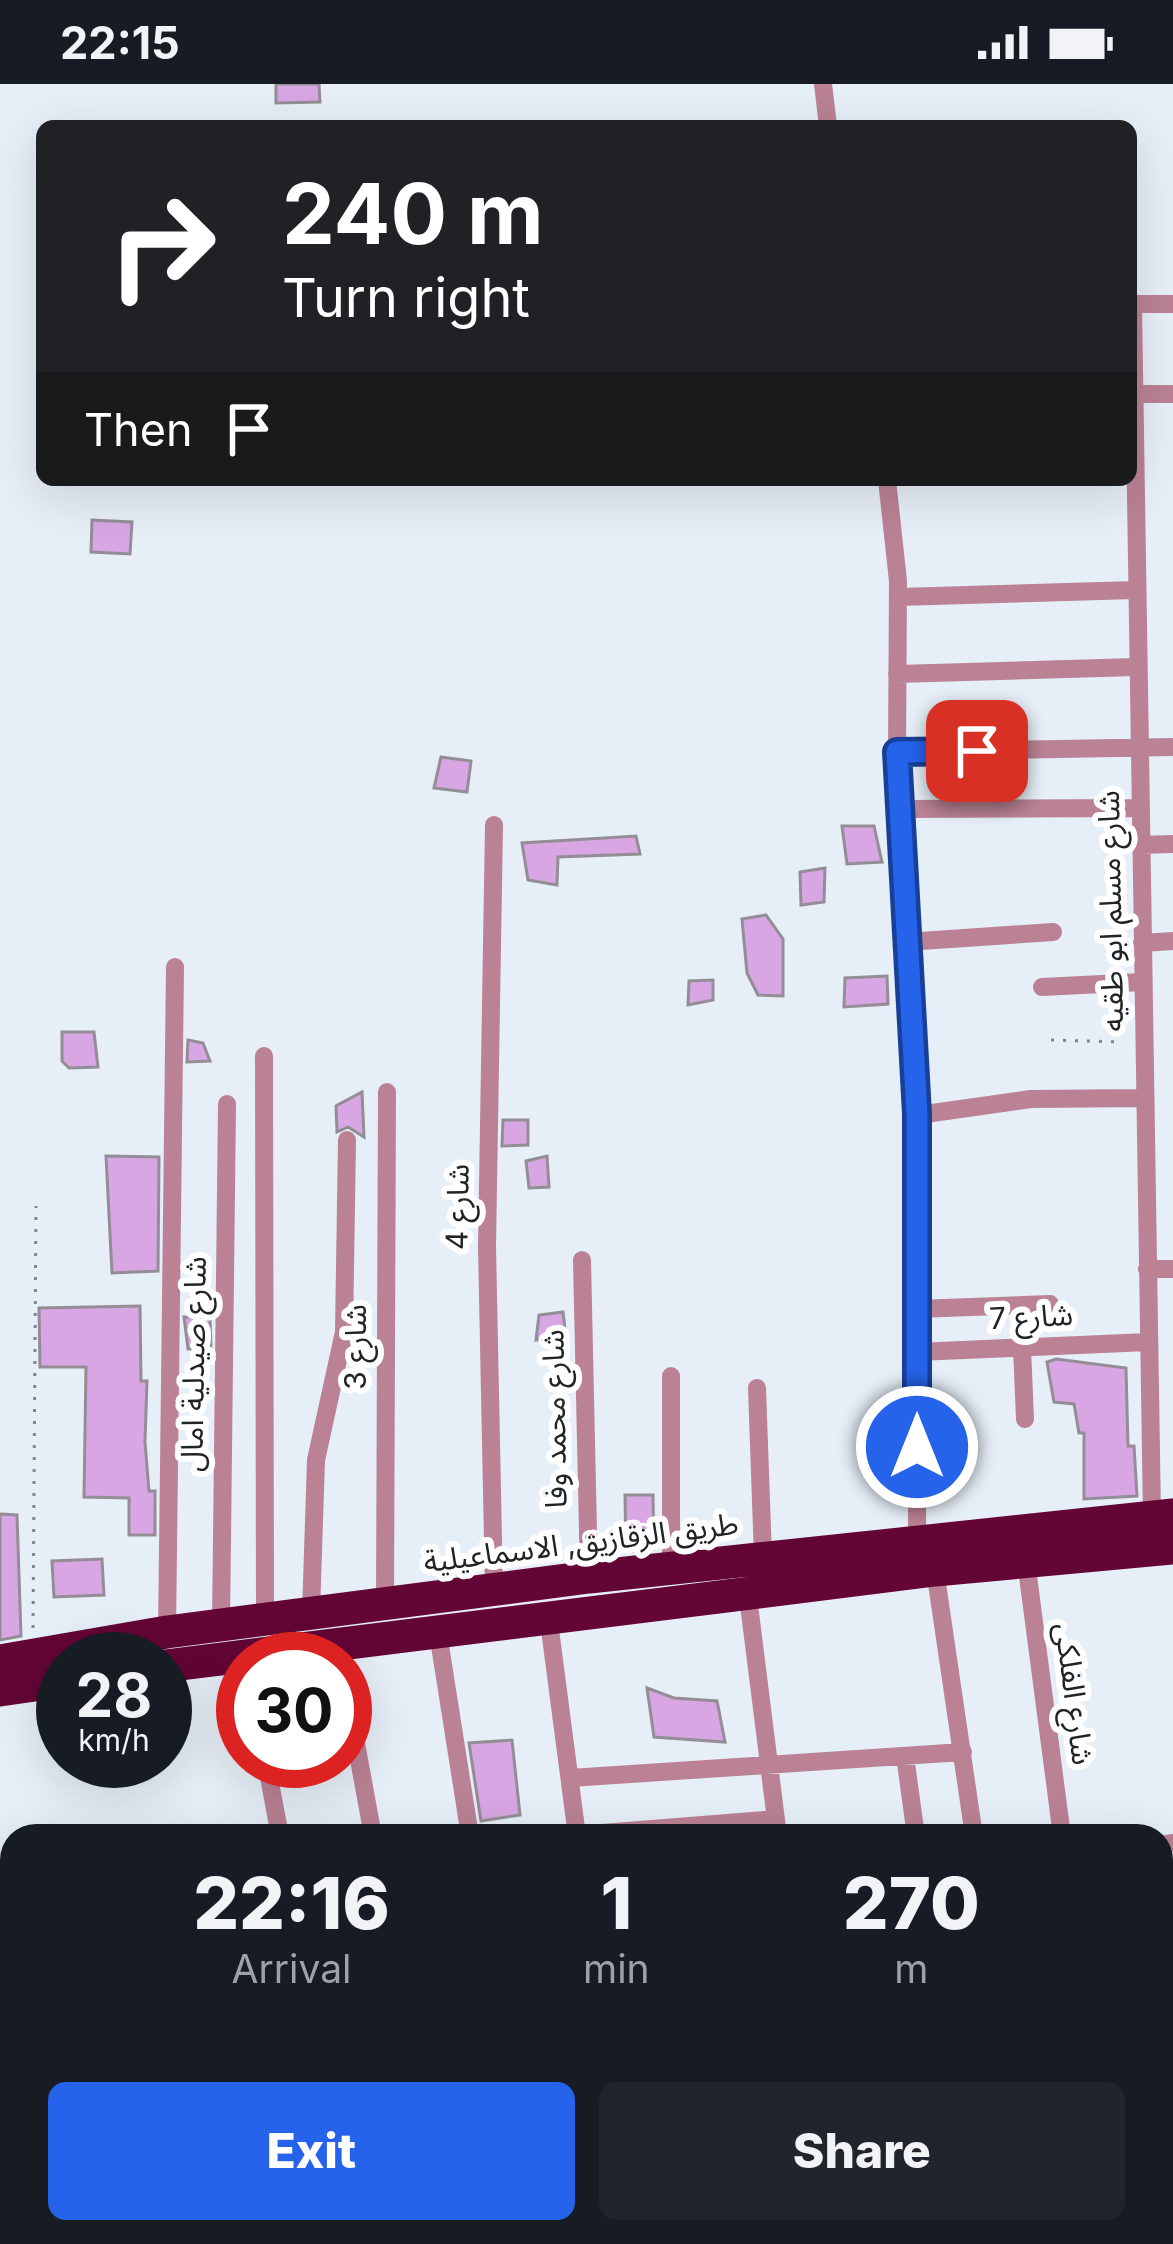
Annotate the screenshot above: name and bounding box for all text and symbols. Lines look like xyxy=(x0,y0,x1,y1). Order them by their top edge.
text: 22:15 xyxy=(60,15,180,70)
text: 240 m xyxy=(282,163,544,264)
icon: right xyxy=(84,168,240,324)
text: Turn right xyxy=(282,265,530,330)
icon: arrive xyxy=(216,396,282,462)
text: Then xyxy=(84,402,192,457)
pin xyxy=(926,700,1028,802)
icon: arrive xyxy=(944,718,1010,784)
street label: شارع مسلم ابو طقيه xyxy=(1090,790,1136,1032)
street label: شارع 4 xyxy=(438,1164,481,1251)
street label: شارع صيدلية امال xyxy=(173,1256,218,1472)
street label: شارع 7 xyxy=(988,1296,1074,1341)
street label: شارع 3 xyxy=(337,1304,378,1390)
street label: شارع محمد وفا xyxy=(534,1329,579,1509)
position arrow xyxy=(854,1384,980,1510)
street label: طريق الزقازيق, الاسماعيلية xyxy=(422,1505,740,1580)
street label: شارع الفلكى xyxy=(1043,1621,1102,1768)
speed limit sign: 30 xyxy=(216,1632,372,1788)
text: 28 xyxy=(76,1659,152,1731)
text: km/h xyxy=(78,1722,150,1758)
text: 22:16 xyxy=(193,1859,390,1946)
text: 1 xyxy=(600,1859,632,1946)
text: 270 xyxy=(843,1859,980,1946)
text: Arrival xyxy=(232,1945,352,1992)
text: min xyxy=(583,1945,650,1992)
text: m xyxy=(894,1945,928,1992)
button: Exit xyxy=(48,2082,575,2220)
button: Share xyxy=(599,2082,1125,2220)

